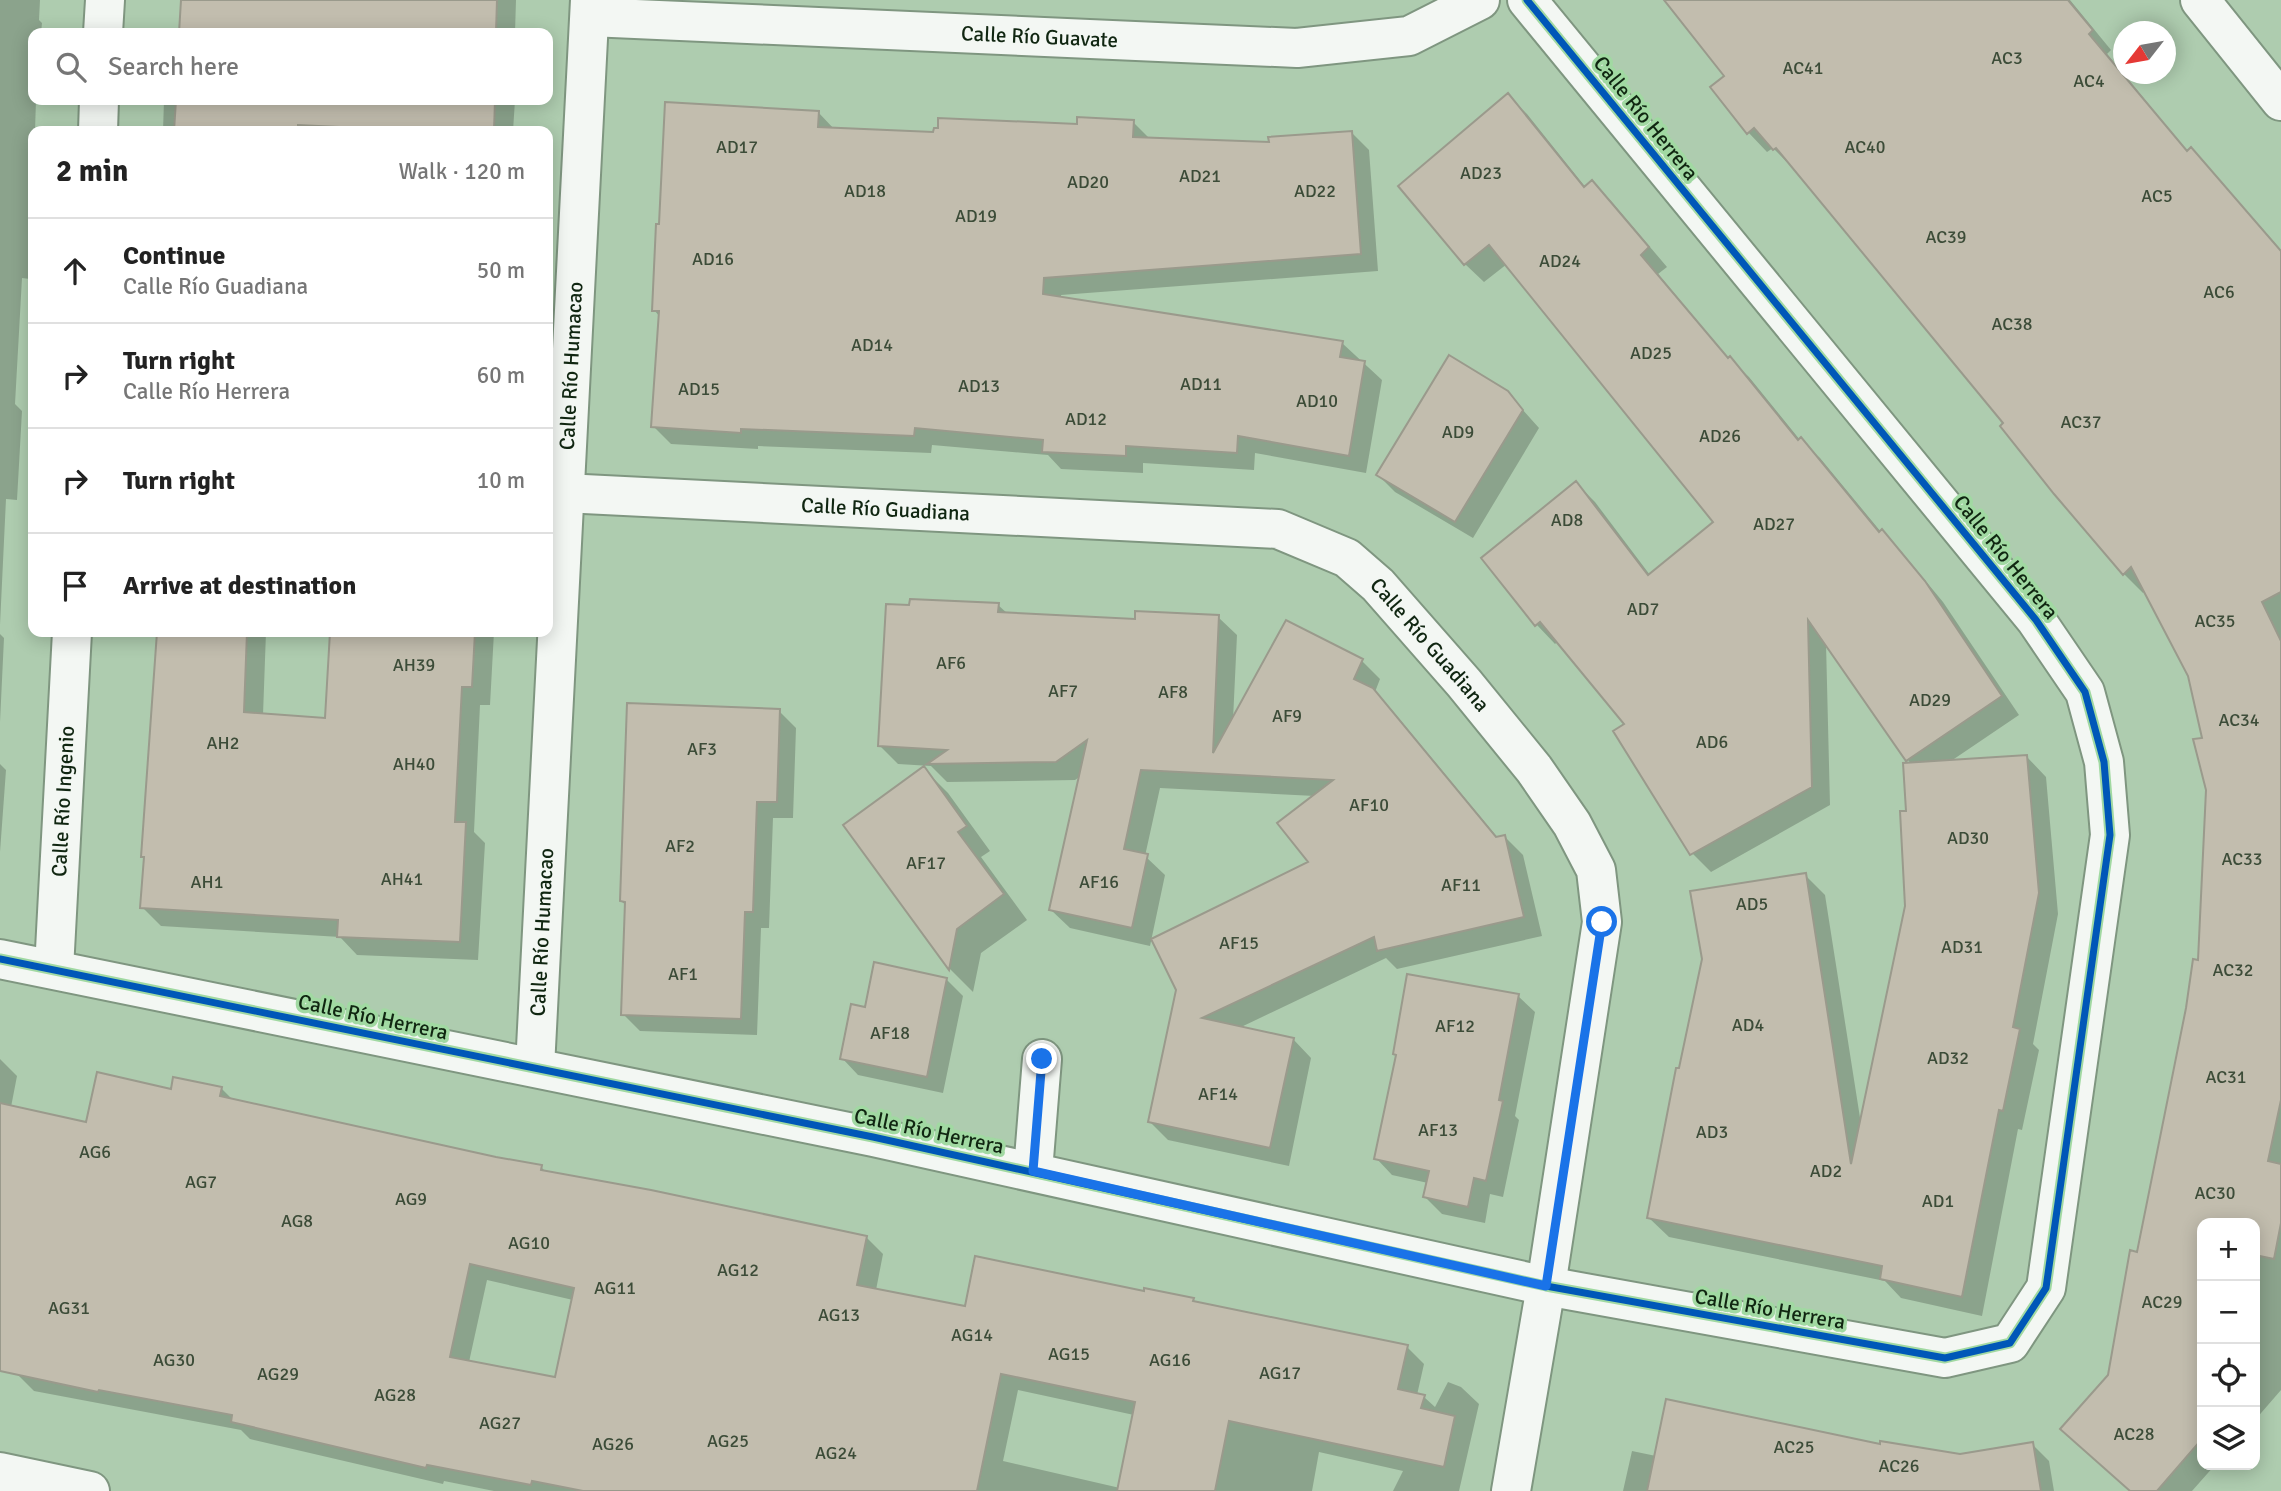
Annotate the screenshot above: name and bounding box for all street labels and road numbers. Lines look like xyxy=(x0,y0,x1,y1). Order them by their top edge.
street label: Calle Río Guavate xyxy=(961,20,1119,53)
street label: Calle Río Herrera xyxy=(1588,51,1704,185)
street label: Calle Río Humacao xyxy=(554,281,588,451)
street label: Calle Río Herrera xyxy=(1948,490,2064,624)
street label: Calle Río Guadiana xyxy=(800,492,971,526)
street label: Calle Río Guadiana xyxy=(1365,572,1495,717)
street label: Calle Río Ingenio xyxy=(46,725,80,878)
street label: Calle Río Humacao xyxy=(525,847,559,1017)
street label: Calle Río Herrera xyxy=(296,988,450,1046)
street label: Calle Río Herrera xyxy=(852,1102,1006,1160)
street label: Calle Río Herrera xyxy=(1693,1283,1847,1335)

